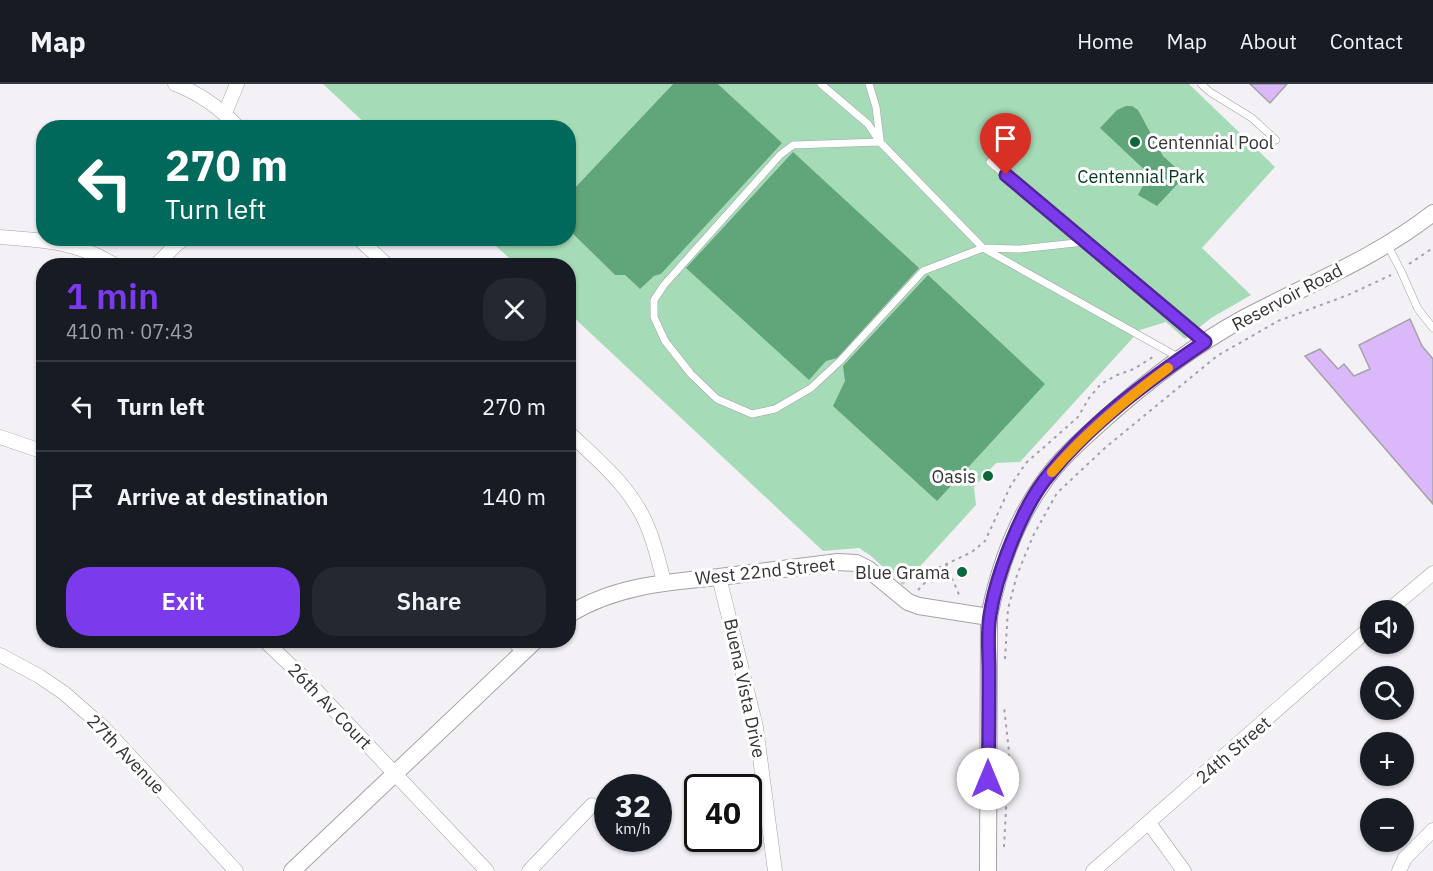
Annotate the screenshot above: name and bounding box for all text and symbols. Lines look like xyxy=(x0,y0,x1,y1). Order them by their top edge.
text: Map xyxy=(30,23,86,60)
text: Home xyxy=(1077,27,1134,55)
text: Map xyxy=(1167,27,1207,55)
text: About xyxy=(1240,27,1297,55)
text: Contact xyxy=(1330,27,1403,55)
pin xyxy=(980,113,1031,175)
icon: arrive xyxy=(989,122,1022,155)
place label: Centennial Pool xyxy=(1147,131,1274,154)
marker: Centennial Pool xyxy=(1128,135,1142,149)
text: 270 m xyxy=(165,138,288,193)
icon: left xyxy=(66,144,144,222)
park label: Centennial Park xyxy=(1077,165,1205,188)
text: Turn left xyxy=(165,191,266,226)
street label: Reservoir Road xyxy=(1228,258,1346,336)
text: 1 min xyxy=(66,272,159,319)
button: close xyxy=(483,278,546,341)
text: 410 m · 07:43 xyxy=(66,318,194,345)
icon: left xyxy=(66,390,99,423)
text: Turn left xyxy=(117,392,205,421)
text: 270 m xyxy=(482,392,546,421)
place label: Oasis xyxy=(932,465,976,488)
marker: Oasis xyxy=(981,469,995,483)
icon: arrive xyxy=(66,480,99,513)
text: Arrive at destination xyxy=(117,482,328,511)
text: 140 m xyxy=(482,482,546,511)
street label: West 22nd Street xyxy=(694,552,836,590)
place label: Blue Grama xyxy=(855,561,950,584)
marker: Blue Grama xyxy=(955,565,969,579)
button: Exit xyxy=(66,567,300,636)
button: Share xyxy=(312,567,546,636)
map controls xyxy=(1360,600,1414,852)
button: sound xyxy=(1360,600,1414,654)
street label: Buena Vista Drive xyxy=(719,616,771,760)
street label: 26th Av Court xyxy=(283,658,377,754)
button: search xyxy=(1360,666,1414,720)
street label: 27th Avenue xyxy=(82,709,170,799)
street label: 24th Street xyxy=(1191,711,1275,789)
button: + xyxy=(1360,732,1414,786)
position arrow xyxy=(956,747,1020,811)
speed limit sign: 40 xyxy=(684,774,762,852)
text: 32 xyxy=(615,786,651,825)
button: − xyxy=(1360,798,1414,852)
text: km/h xyxy=(615,819,651,838)

